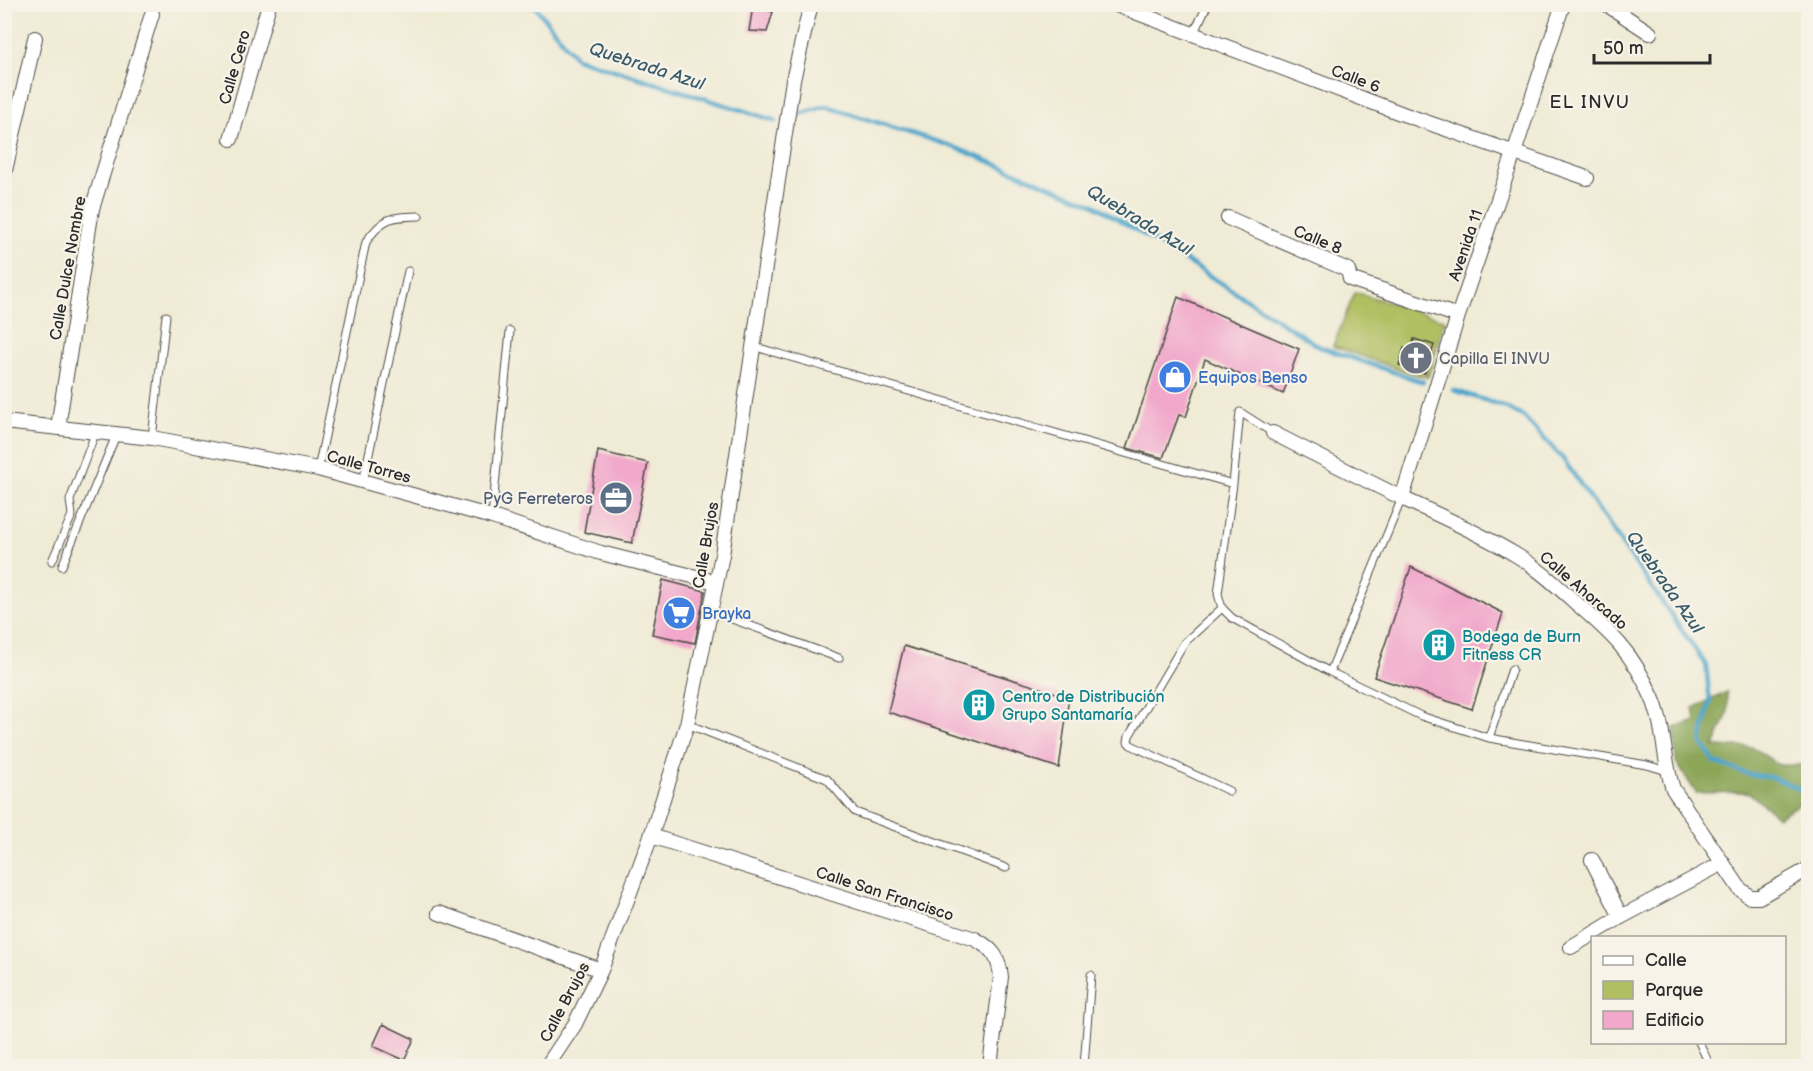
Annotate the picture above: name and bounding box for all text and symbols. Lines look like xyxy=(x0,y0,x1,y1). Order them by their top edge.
scale bar xyxy=(1594,27,1710,65)
street label: Calle Cero xyxy=(216,28,255,107)
water label: Quebrada Azul xyxy=(586,38,708,95)
text: 50 m xyxy=(1603,38,1644,59)
street label: Calle 6 xyxy=(1328,61,1383,97)
district label: EL INVU xyxy=(1550,92,1631,113)
water label: Quebrada Azul xyxy=(1083,180,1197,261)
street label: Calle Dulce Nombre xyxy=(46,194,91,342)
street label: Avenida 11 xyxy=(1445,207,1487,284)
street label: Calle 8 xyxy=(1290,222,1344,259)
church icon: Capilla El INVU xyxy=(1398,340,1434,376)
place label: Capilla El INVU xyxy=(1439,350,1550,369)
shop icon: Equipos Benso xyxy=(1157,359,1193,395)
place label: Equipos Benso xyxy=(1198,369,1308,388)
street label: Calle Torres xyxy=(324,447,413,488)
office icon: PyG Ferreteros xyxy=(598,480,634,516)
place label: PyG Ferreteros xyxy=(483,490,593,509)
street label: Calle Brujos xyxy=(690,500,723,590)
water label: Quebrada Azul xyxy=(1622,527,1708,638)
street label: Calle Ahorcado xyxy=(1535,548,1631,634)
supermarket icon: Brayka xyxy=(661,595,697,631)
place label: Brayka xyxy=(702,605,751,624)
building icon: Bodega de Burn Fitness CR xyxy=(1421,627,1457,663)
place label: Bodega de Burn Fitness CR xyxy=(1462,628,1581,665)
building icon: Centro de Distribución Grupo Santamaría xyxy=(961,687,997,723)
place label: Centro de Distribución Grupo Santamaría xyxy=(1002,688,1165,725)
street label: Calle San Francisco xyxy=(813,863,956,926)
legend xyxy=(1591,936,1786,1044)
text: Calle xyxy=(1645,950,1687,971)
street label: Calle Brujos xyxy=(536,959,594,1046)
text: Parque xyxy=(1645,980,1703,1001)
text: Edificio xyxy=(1645,1010,1704,1031)

